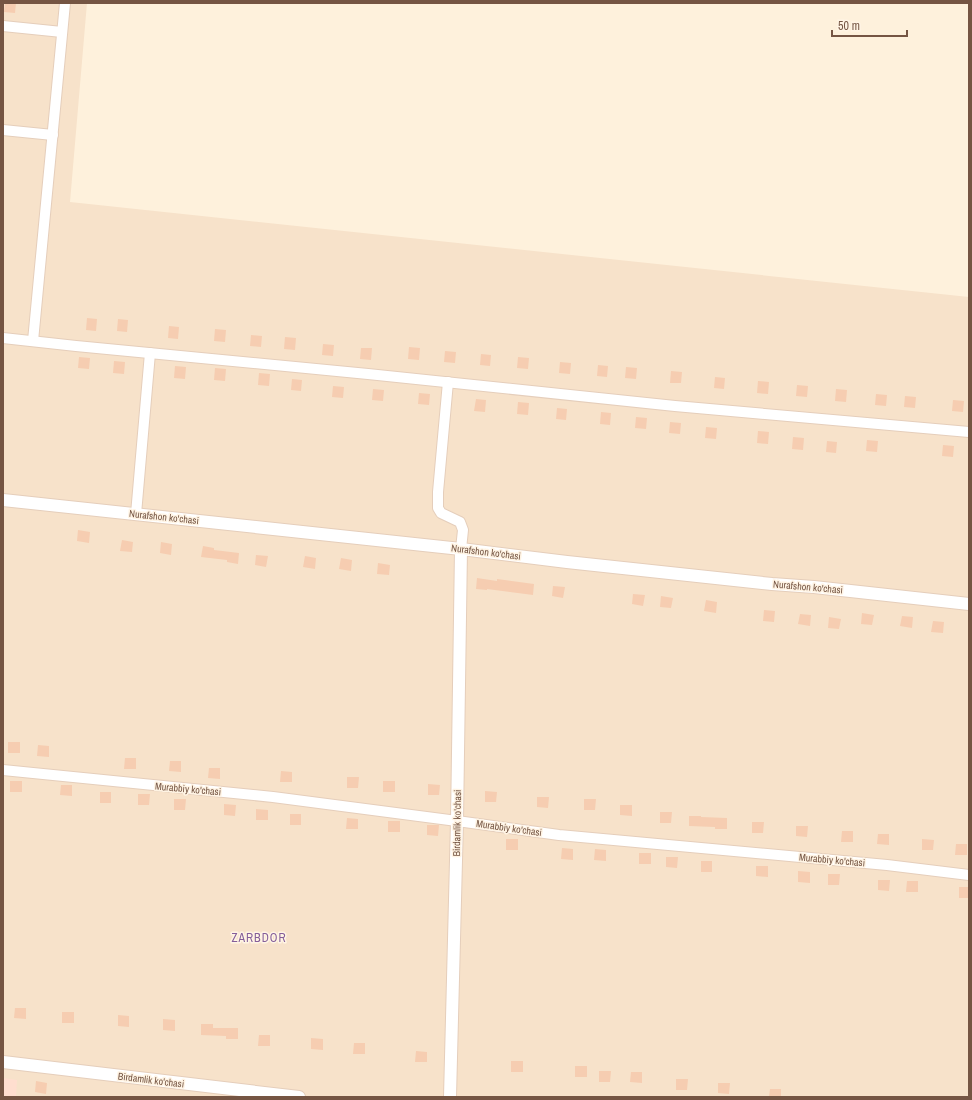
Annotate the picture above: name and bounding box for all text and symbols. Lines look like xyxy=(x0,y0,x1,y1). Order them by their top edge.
scale bar xyxy=(832,12,907,38)
text: 50 m xyxy=(838,18,860,34)
street label: Nurafshon ko'chasi xyxy=(129,507,199,527)
street label: Nurafshon ko'chasi xyxy=(450,541,522,563)
street label: Nurafshon ko'chasi xyxy=(773,577,843,597)
street label: Murabbiy ko'chasi xyxy=(154,780,222,798)
street label: Birdamlik ko'chasi xyxy=(450,790,464,856)
street label: Murabbiy ko'chasi xyxy=(475,817,543,839)
street label: Murabbiy ko'chasi xyxy=(798,851,866,869)
district label: ZARBDOR xyxy=(231,930,287,946)
street label: Birdamlik ko'chasi xyxy=(117,1069,185,1091)

